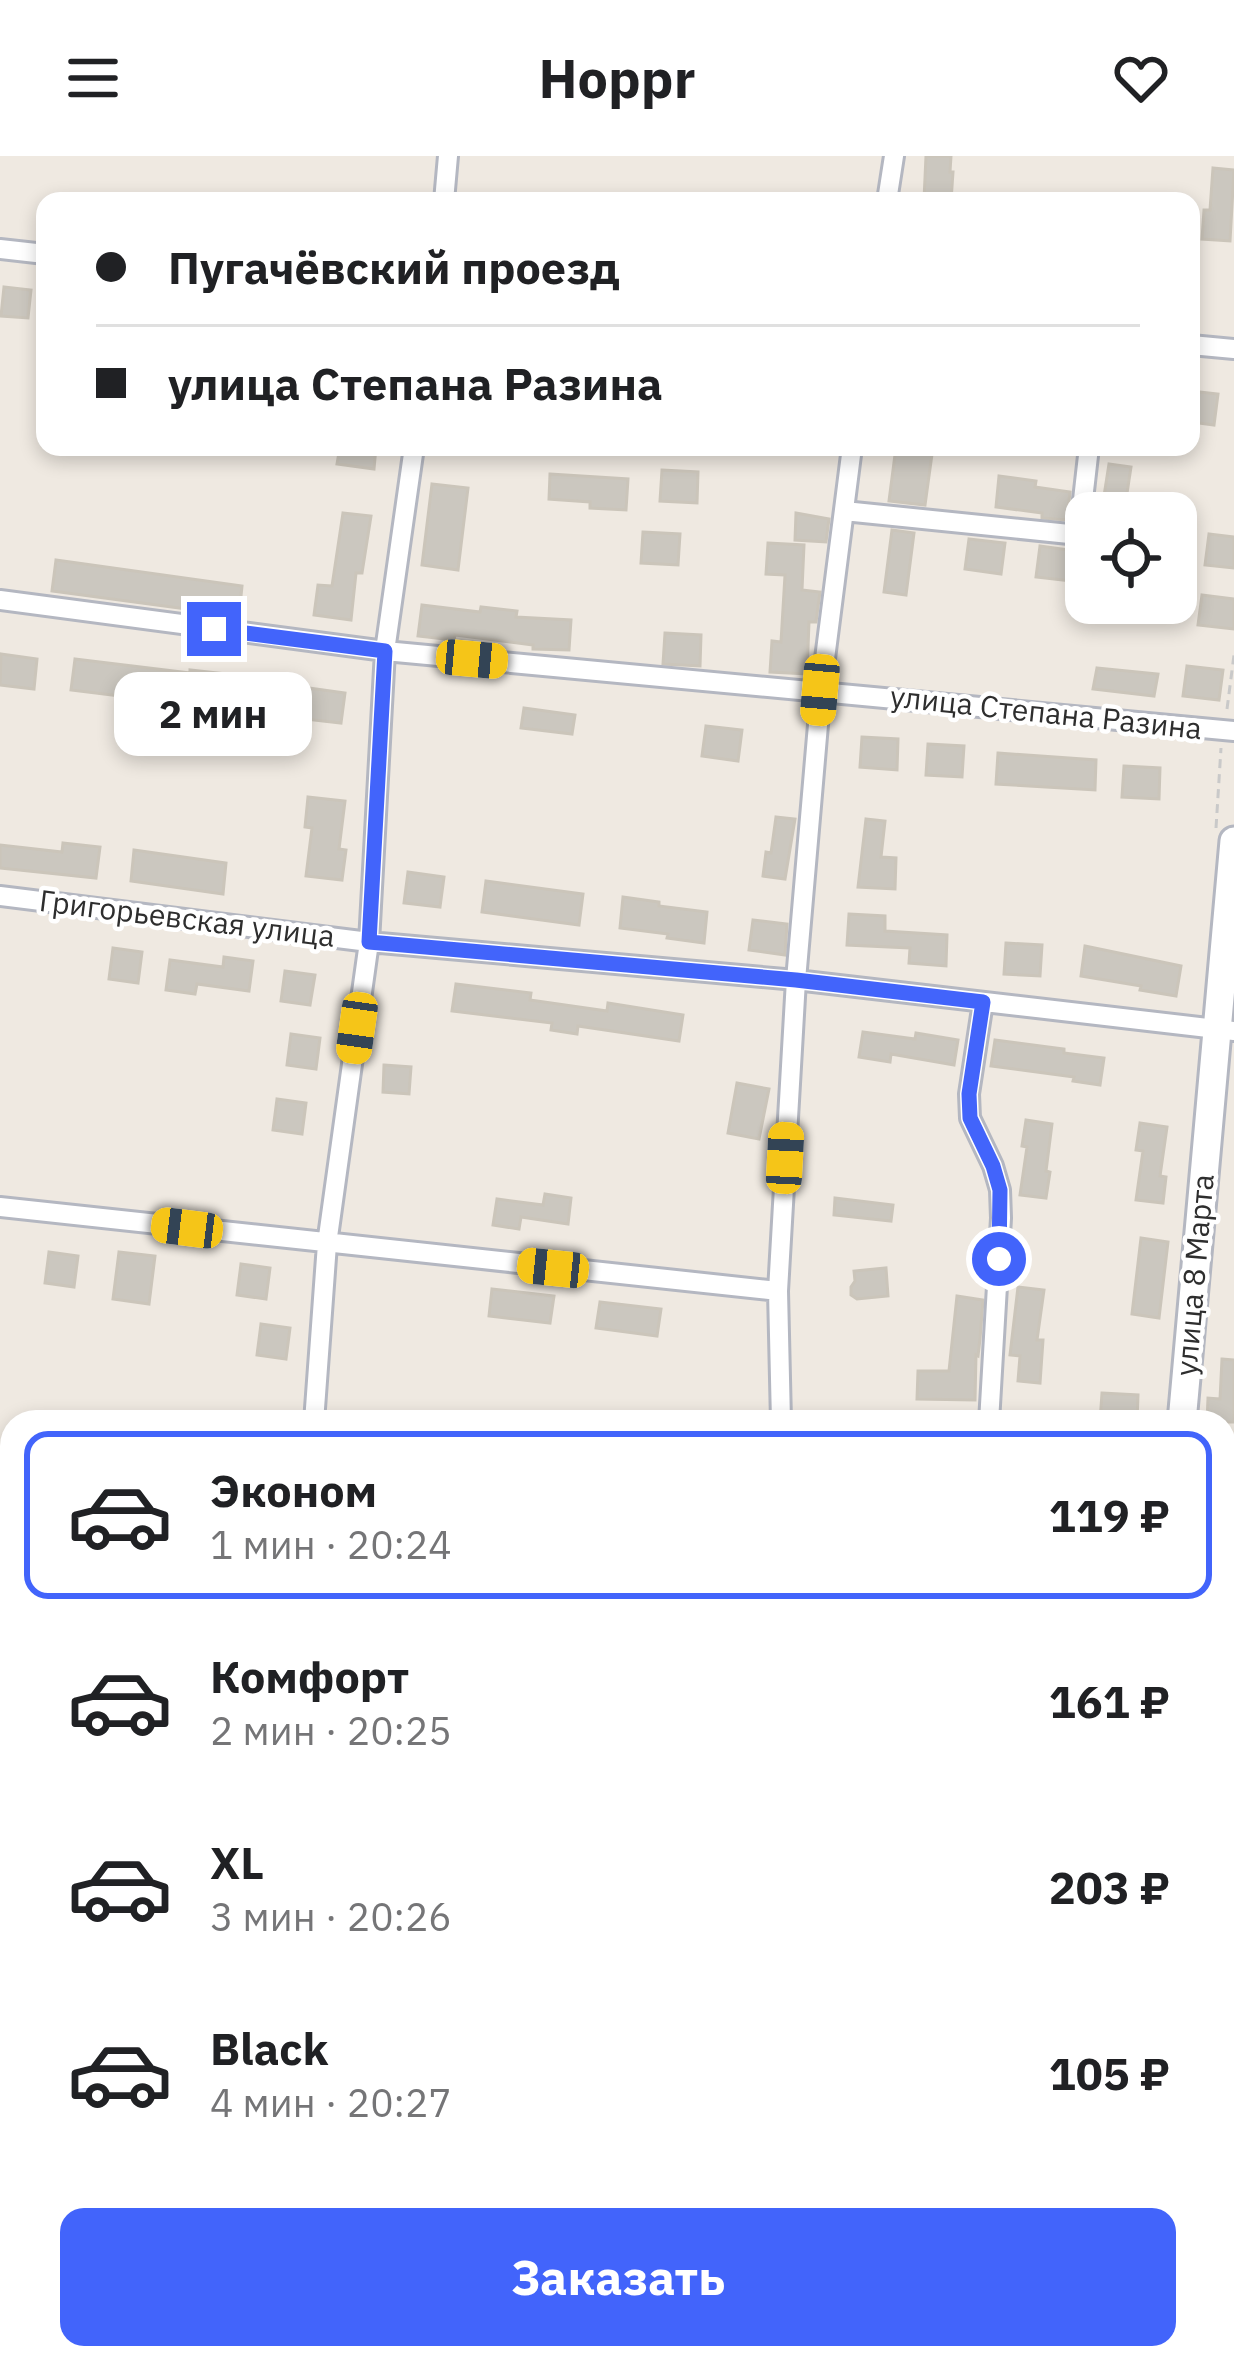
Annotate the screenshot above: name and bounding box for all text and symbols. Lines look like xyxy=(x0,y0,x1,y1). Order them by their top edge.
text: Hoppr xyxy=(538,43,696,113)
icon: menu xyxy=(60,45,126,111)
icon: heart xyxy=(1108,45,1174,111)
text: Пугачёвский проезд xyxy=(168,238,620,296)
text: улица Степана Разина xyxy=(168,354,663,412)
map controls xyxy=(1065,492,1197,624)
button: locate xyxy=(1065,492,1197,624)
route end xyxy=(187,602,241,656)
car xyxy=(435,638,509,680)
car xyxy=(799,653,841,727)
callout: 2 мин xyxy=(115,671,313,755)
street label: улица Степана Разина xyxy=(888,676,1204,747)
text: 2 мин xyxy=(159,688,267,739)
street label: Григорьевская улица xyxy=(37,880,337,955)
car xyxy=(334,990,380,1066)
car xyxy=(765,1121,805,1195)
street label: улица 8 Марта xyxy=(1165,1172,1222,1377)
car xyxy=(149,1206,225,1250)
route start xyxy=(972,1232,1026,1286)
car xyxy=(515,1246,591,1290)
icon: car xyxy=(66,1461,174,1569)
text: Эконом xyxy=(210,1461,377,1519)
text: 119 ₽ xyxy=(1049,1486,1170,1544)
text: 1 мин · 20:24 xyxy=(210,1519,452,1570)
icon: car xyxy=(66,1647,174,1755)
text: Комфорт xyxy=(210,1647,409,1705)
text: 161 ₽ xyxy=(1049,1672,1170,1730)
text: 2 мин · 20:25 xyxy=(210,1705,452,1756)
icon: car xyxy=(66,1833,174,1941)
text: XL xyxy=(210,1833,264,1891)
text: 203 ₽ xyxy=(1049,1858,1170,1916)
text: 3 мин · 20:26 xyxy=(210,1891,452,1942)
icon: car xyxy=(66,2019,174,2127)
text: Black xyxy=(210,2019,329,2077)
text: 105 ₽ xyxy=(1049,2044,1170,2102)
text: 4 мин · 20:27 xyxy=(210,2077,452,2128)
button: Заказать xyxy=(60,2208,1176,2346)

